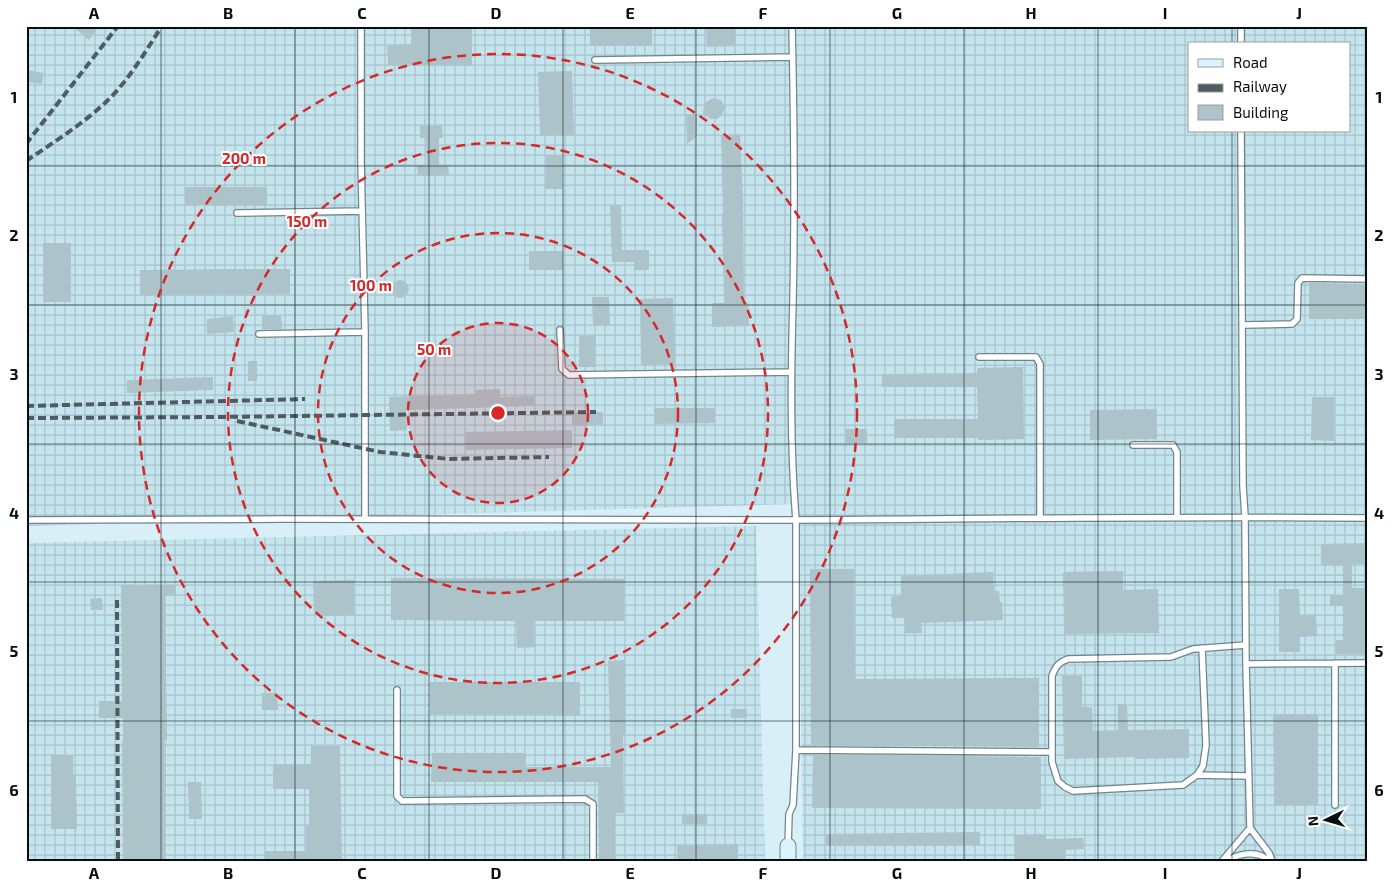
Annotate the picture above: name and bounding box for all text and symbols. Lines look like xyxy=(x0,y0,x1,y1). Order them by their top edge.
text: A xyxy=(89,3,100,22)
text: B xyxy=(223,3,233,22)
text: C xyxy=(357,3,367,22)
text: D xyxy=(491,3,502,22)
text: E xyxy=(625,3,635,22)
text: F xyxy=(759,3,768,22)
text: G xyxy=(892,3,902,22)
text: H xyxy=(1025,3,1037,22)
text: I xyxy=(1163,3,1167,22)
text: J xyxy=(1296,3,1302,22)
legend xyxy=(1188,42,1350,132)
text: Road xyxy=(1233,53,1268,71)
text: Railway xyxy=(1233,77,1287,95)
text: 1 xyxy=(11,87,17,106)
text: 1 xyxy=(1376,87,1382,106)
text: Building xyxy=(1233,103,1289,121)
text: 200 m xyxy=(222,149,266,167)
text: 150 m xyxy=(287,212,327,230)
text: 2 xyxy=(9,225,19,244)
text: 2 xyxy=(1374,225,1384,244)
text: 100 m xyxy=(350,276,392,294)
text: 50 m xyxy=(417,340,451,358)
text: 3 xyxy=(9,364,19,383)
text: 3 xyxy=(1374,364,1384,383)
centre of rings xyxy=(489,404,507,422)
text: 4 xyxy=(9,503,19,522)
text: 4 xyxy=(1374,503,1384,522)
text: 5 xyxy=(10,641,19,660)
text: 5 xyxy=(1375,641,1384,660)
text: 6 xyxy=(9,780,19,799)
text: 6 xyxy=(1374,780,1384,799)
north arrow xyxy=(1300,794,1350,844)
text: N xyxy=(1304,815,1321,827)
text: A xyxy=(89,863,100,882)
text: B xyxy=(223,863,233,882)
text: C xyxy=(357,863,367,882)
text: D xyxy=(491,863,502,882)
text: E xyxy=(625,863,635,882)
text: F xyxy=(759,863,768,882)
text: G xyxy=(892,863,902,882)
text: H xyxy=(1025,863,1037,882)
text: I xyxy=(1163,863,1167,882)
text: J xyxy=(1296,863,1302,882)

